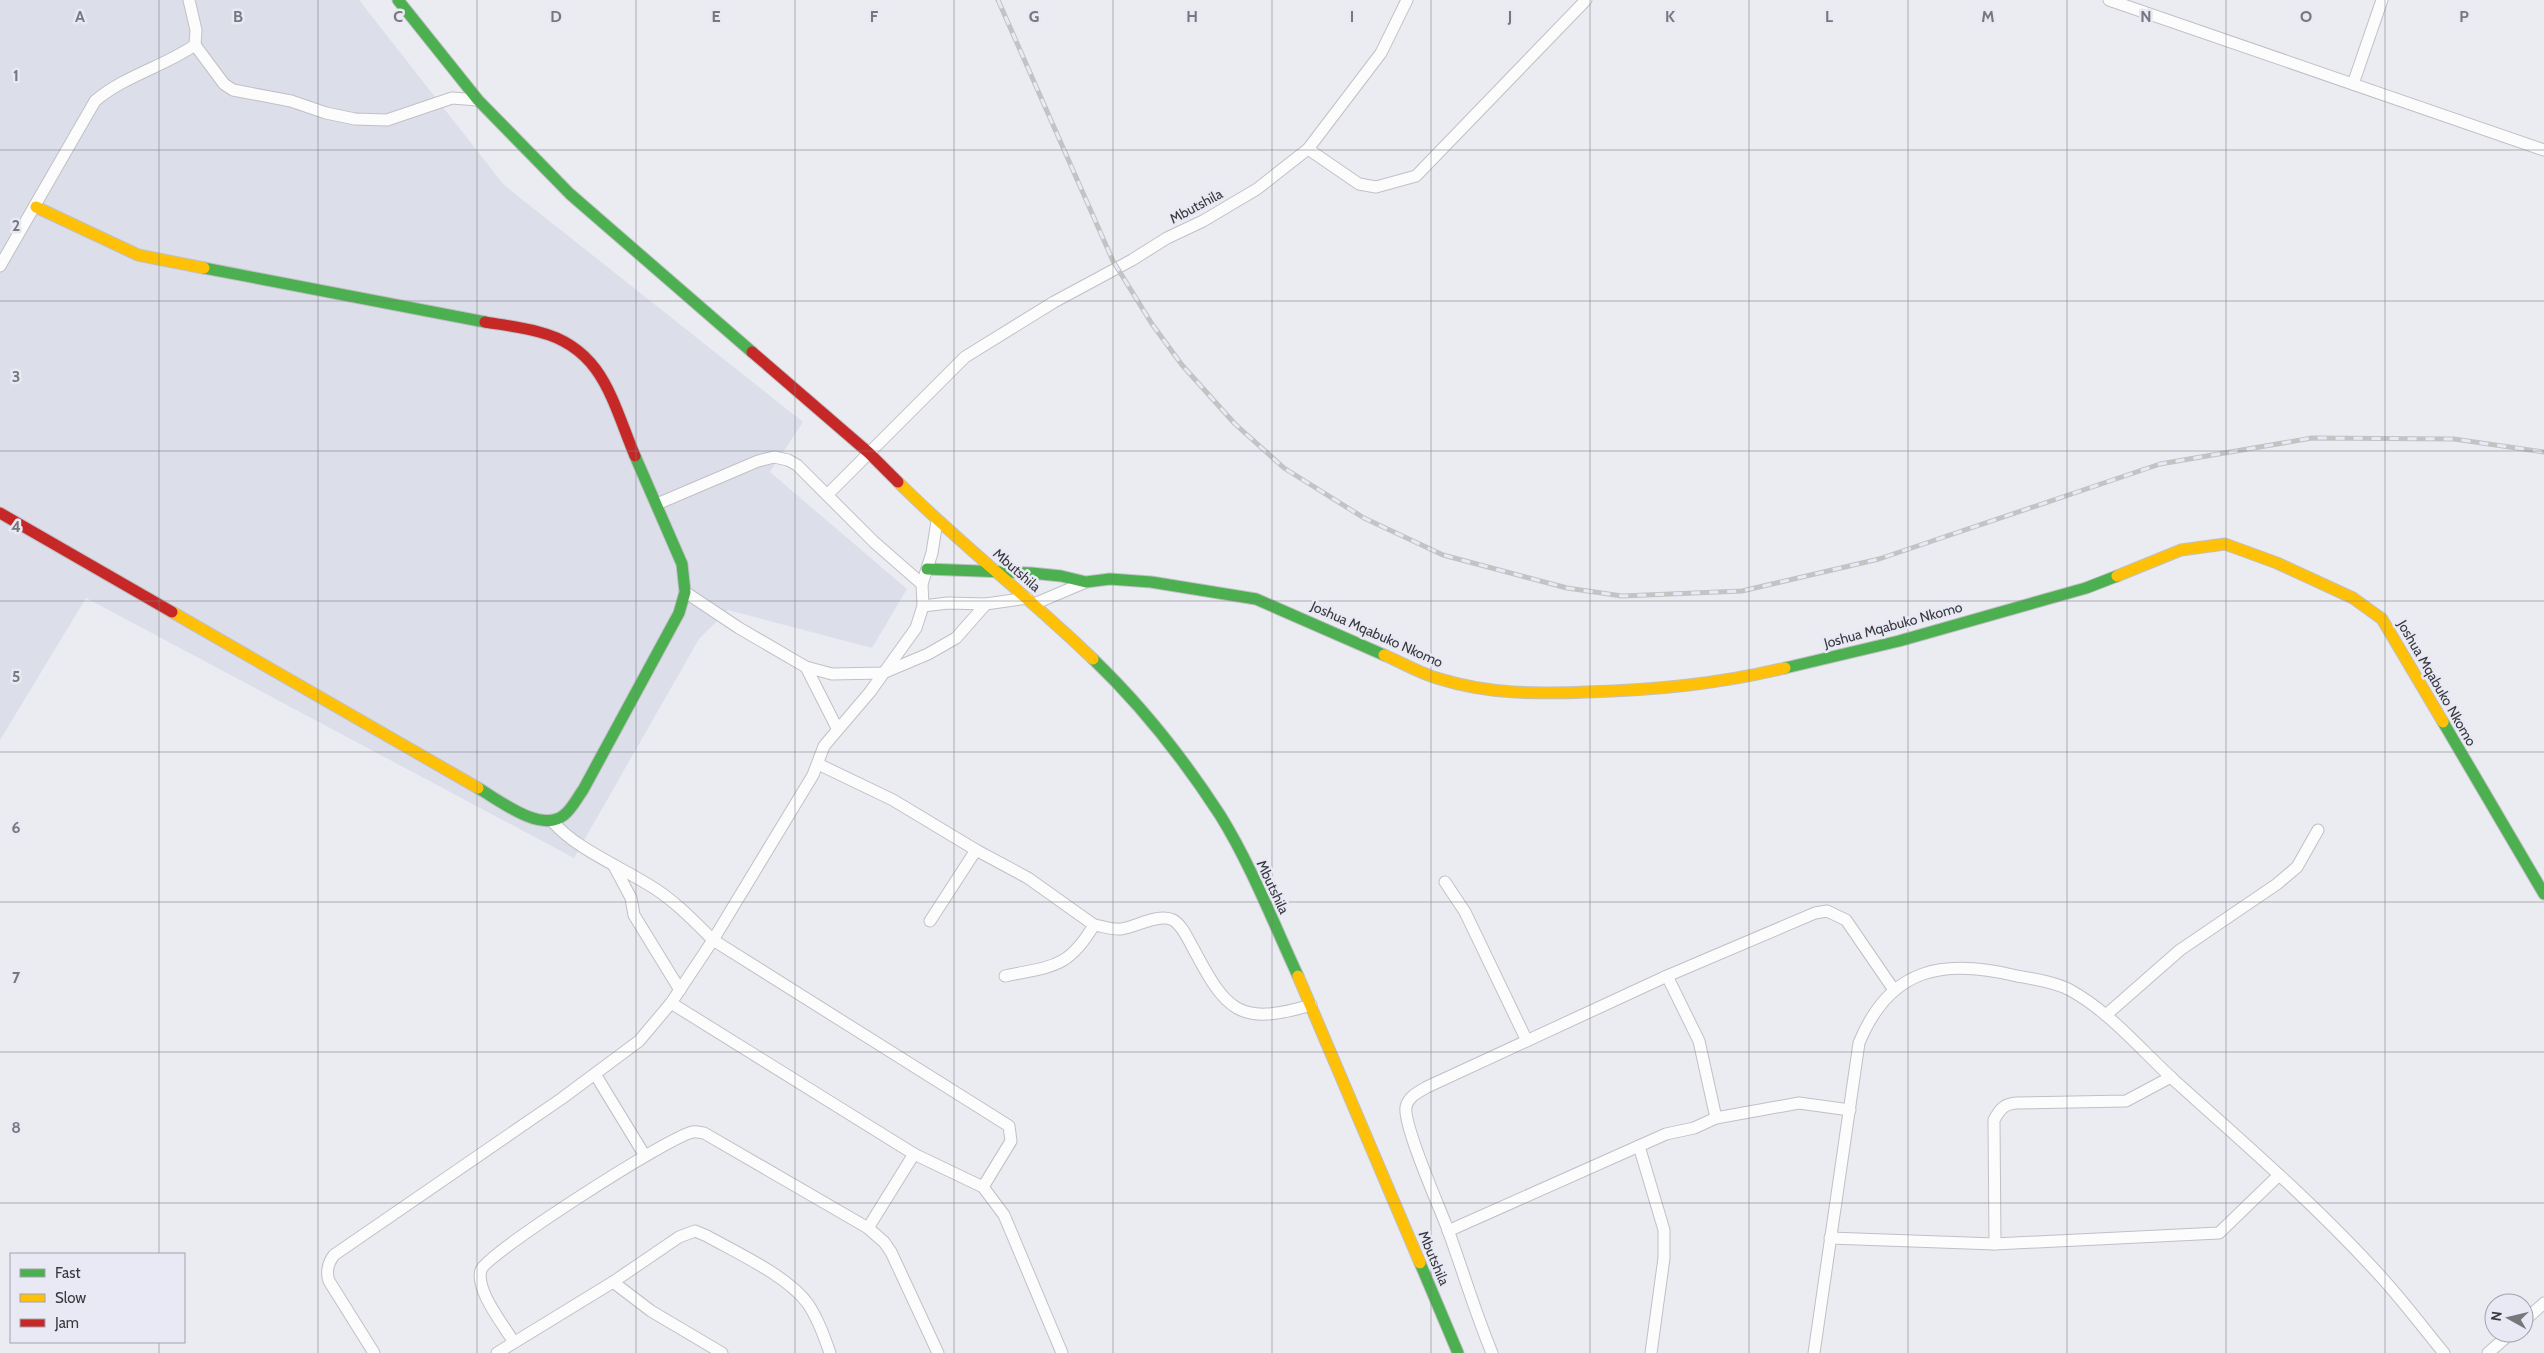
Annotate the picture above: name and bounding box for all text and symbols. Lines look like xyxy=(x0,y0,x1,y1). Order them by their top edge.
text: A xyxy=(75,7,85,26)
text: B xyxy=(233,7,243,26)
text: C xyxy=(393,7,403,26)
text: D xyxy=(550,7,562,26)
text: E xyxy=(711,7,721,26)
text: F xyxy=(870,7,879,26)
text: G xyxy=(1029,7,1039,26)
text: H xyxy=(1186,7,1198,26)
text: I xyxy=(1350,7,1354,26)
text: J xyxy=(1507,7,1512,26)
text: K xyxy=(1665,7,1675,26)
text: L xyxy=(1825,7,1833,26)
text: M xyxy=(1981,7,1995,26)
text: N xyxy=(2140,7,2152,26)
text: O xyxy=(2300,7,2312,26)
text: P xyxy=(2459,7,2469,26)
text: 1 xyxy=(13,66,19,85)
street label: Mbutshila xyxy=(1166,184,1226,227)
text: 2 xyxy=(12,216,20,235)
text: 3 xyxy=(12,367,20,386)
text: 4 xyxy=(11,517,21,536)
street label: Mbutshila xyxy=(989,544,1045,596)
street label: Joshua Mqabuko Nkomo xyxy=(1307,596,1446,671)
street label: Joshua Mqabuko Nkomo xyxy=(1821,598,1965,652)
street label: Joshua Mqabuko Nkomo xyxy=(2393,616,2481,750)
text: 5 xyxy=(12,667,20,686)
text: 6 xyxy=(12,818,21,837)
street label: Mbutshila xyxy=(1253,857,1293,917)
text: 7 xyxy=(12,968,21,987)
text: 8 xyxy=(11,1118,21,1137)
street label: Mbutshila xyxy=(1414,1228,1454,1288)
legend xyxy=(10,1253,185,1343)
text: Fast xyxy=(55,1264,80,1282)
text: Slow xyxy=(55,1289,86,1307)
north arrow xyxy=(2484,1293,2534,1343)
text: N xyxy=(2487,1310,2506,1322)
text: Jam xyxy=(54,1314,79,1332)

